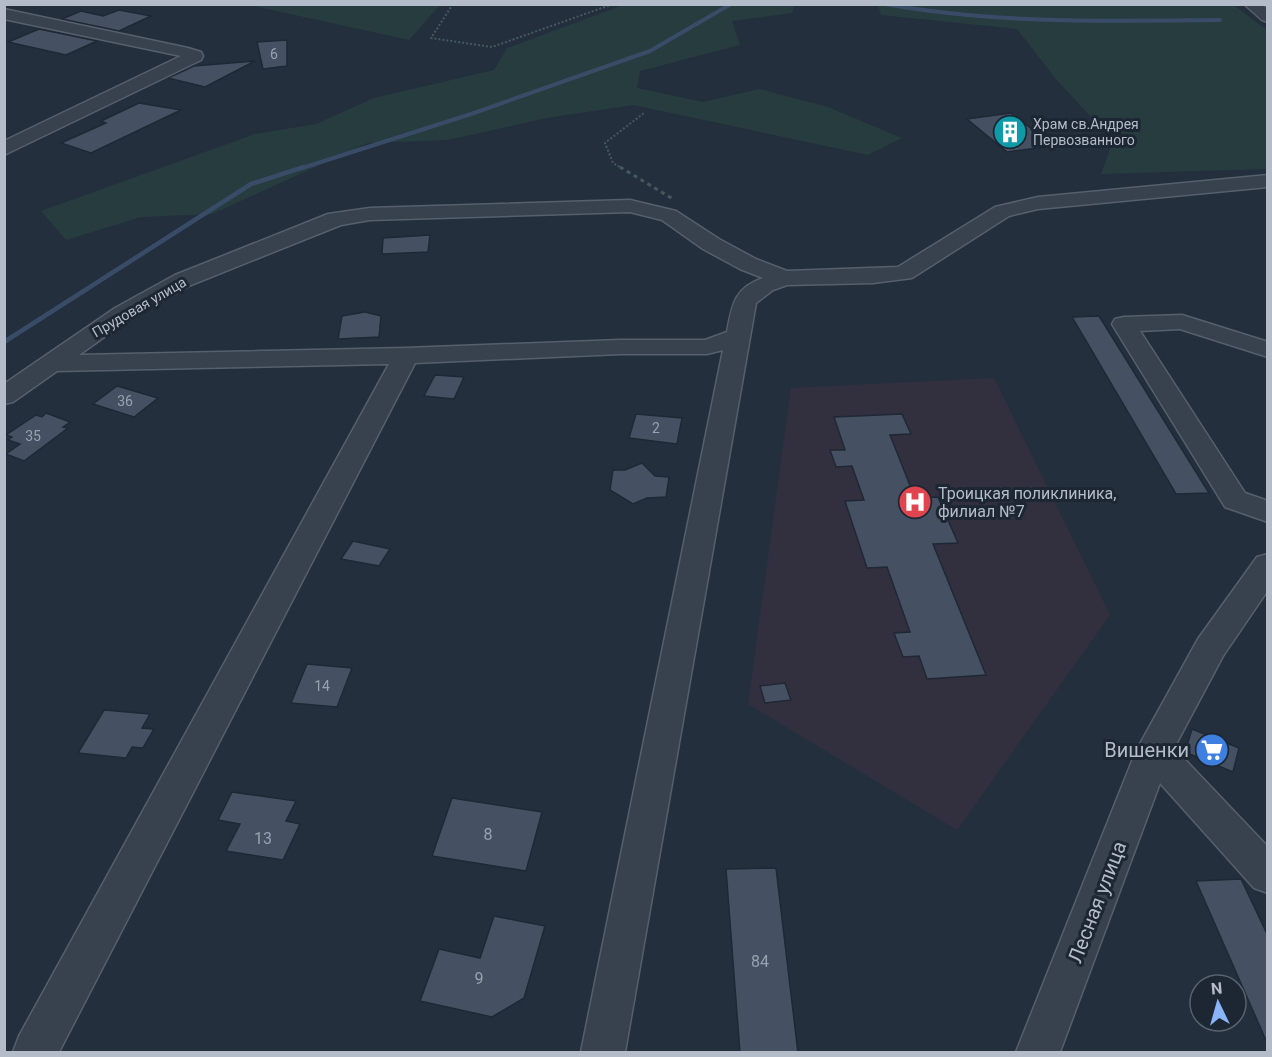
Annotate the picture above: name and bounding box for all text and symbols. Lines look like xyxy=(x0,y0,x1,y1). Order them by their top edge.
house number: 6 xyxy=(270,46,278,62)
building icon: Храм св.Андрея Первозванного xyxy=(992,114,1028,150)
place label: Храм св.Андрея Первозванного xyxy=(1033,116,1139,148)
street label: Прудовая улица xyxy=(89,274,189,340)
house number: 36 xyxy=(117,393,133,409)
house number: 2 xyxy=(652,420,660,436)
house number: 35 xyxy=(25,428,41,444)
hospital icon: Троицкая поликлиника, филиал №7 xyxy=(897,484,933,520)
place label: Троицкая поликлиника, филиал №7 xyxy=(938,484,1116,521)
house number: 14 xyxy=(314,678,330,694)
supermarket icon: Вишенки xyxy=(1194,732,1230,768)
place label: Вишенки xyxy=(1104,738,1189,762)
house number: 8 xyxy=(484,825,493,844)
house number: 13 xyxy=(254,829,272,848)
street label: Лесная улица xyxy=(1063,838,1131,966)
house number: 84 xyxy=(751,952,769,971)
house number: 9 xyxy=(475,969,484,988)
north arrow xyxy=(1188,973,1248,1033)
text: N xyxy=(1210,979,1223,999)

